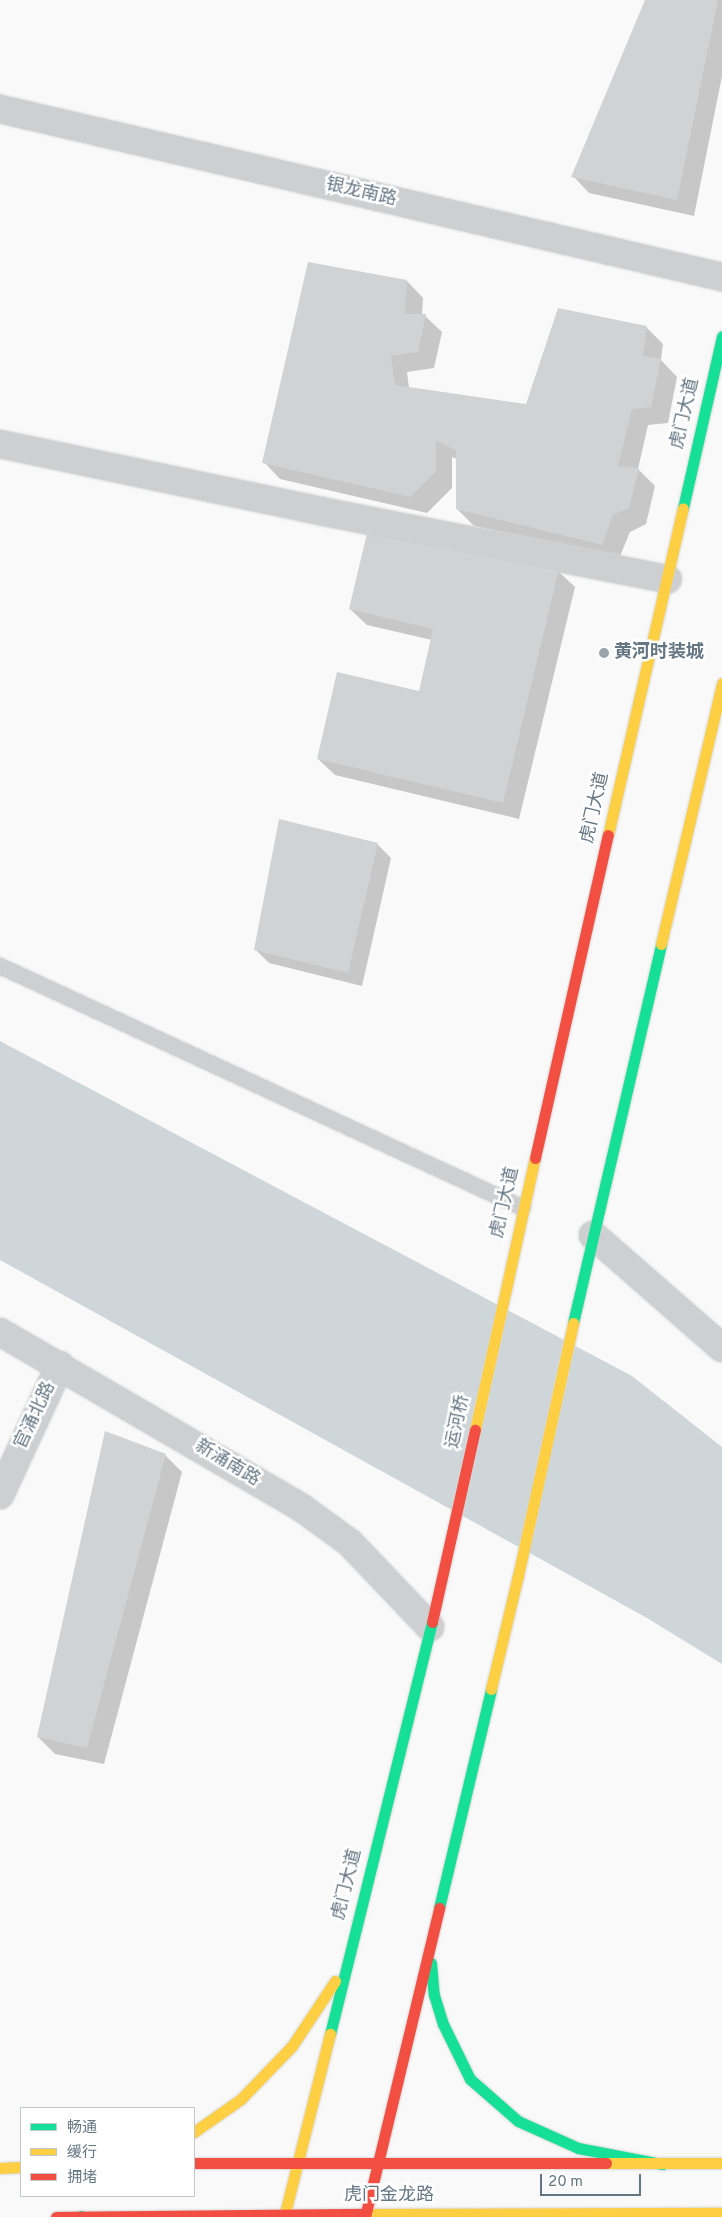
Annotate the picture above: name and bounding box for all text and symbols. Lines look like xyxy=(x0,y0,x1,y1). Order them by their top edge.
street label: 银龙南路 xyxy=(323,174,399,212)
street label: 虎门大道 xyxy=(667,376,705,452)
place label: 黄河时装城 xyxy=(614,642,704,664)
marker: 黄河时装城 xyxy=(598,647,610,659)
street label: 虎门大道 xyxy=(577,770,615,846)
street label: 虎门大道 xyxy=(487,1165,525,1241)
street label: 官涌北路 xyxy=(11,1379,61,1453)
street label: 运河桥 xyxy=(443,1393,475,1451)
street label: 新涌南路 xyxy=(191,1436,263,1492)
street label: 虎门大道 xyxy=(329,1847,367,1923)
legend xyxy=(20,2107,195,2197)
text: 畅通 xyxy=(67,2119,97,2138)
text: 缓行 xyxy=(67,2144,97,2163)
scale bar xyxy=(542,2164,643,2196)
text: 拥堵 xyxy=(67,2169,97,2188)
text: 20 m xyxy=(548,2173,583,2192)
street label: 虎门金龙路 xyxy=(344,2185,434,2207)

